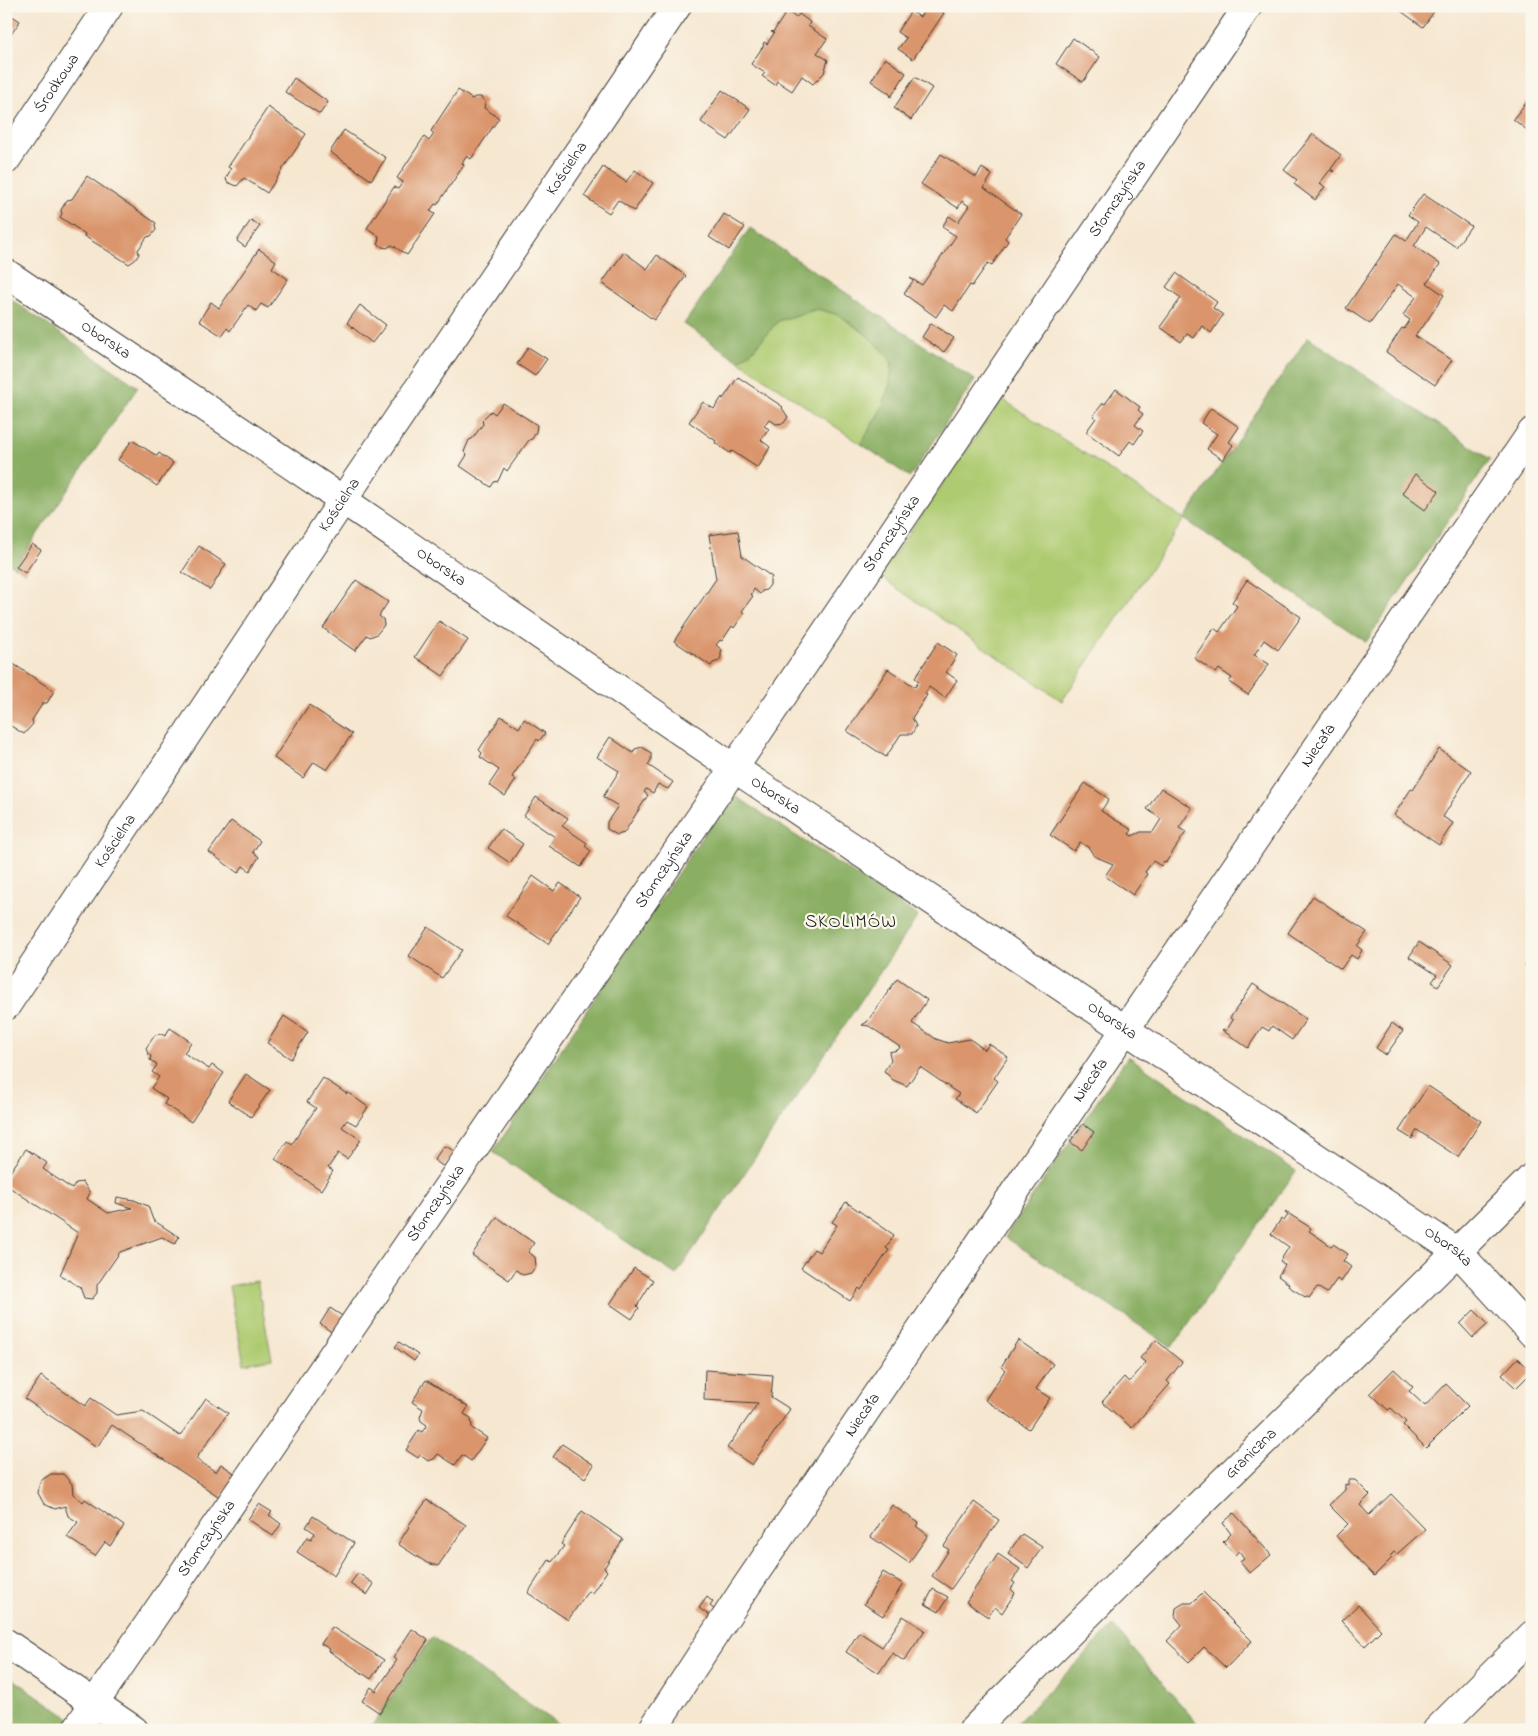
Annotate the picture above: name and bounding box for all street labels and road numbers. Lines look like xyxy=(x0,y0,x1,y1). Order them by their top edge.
street label: Środkowa xyxy=(29,49,86,118)
street label: Kościelna xyxy=(540,137,594,200)
street label: Słomczyńska xyxy=(1083,155,1153,243)
street label: Oborska xyxy=(76,314,135,366)
street label: Kościelna xyxy=(313,473,367,537)
street label: Słomczyńska xyxy=(857,490,927,577)
street label: Oborska xyxy=(411,541,471,593)
street label: Niecała xyxy=(1295,719,1342,772)
street label: Oborska xyxy=(745,770,805,821)
street label: Kościelna xyxy=(89,809,143,873)
street label: Słomczyńska xyxy=(629,826,699,913)
street label: Oborska xyxy=(1082,995,1142,1046)
street label: Niecała xyxy=(1067,1053,1114,1107)
street label: Słomczyńska xyxy=(401,1160,471,1247)
street label: Oborska xyxy=(1419,1220,1478,1273)
street label: Niecała xyxy=(839,1388,886,1442)
street label: Graniczna xyxy=(1220,1423,1283,1485)
street label: Słomczyńska xyxy=(172,1495,242,1582)

